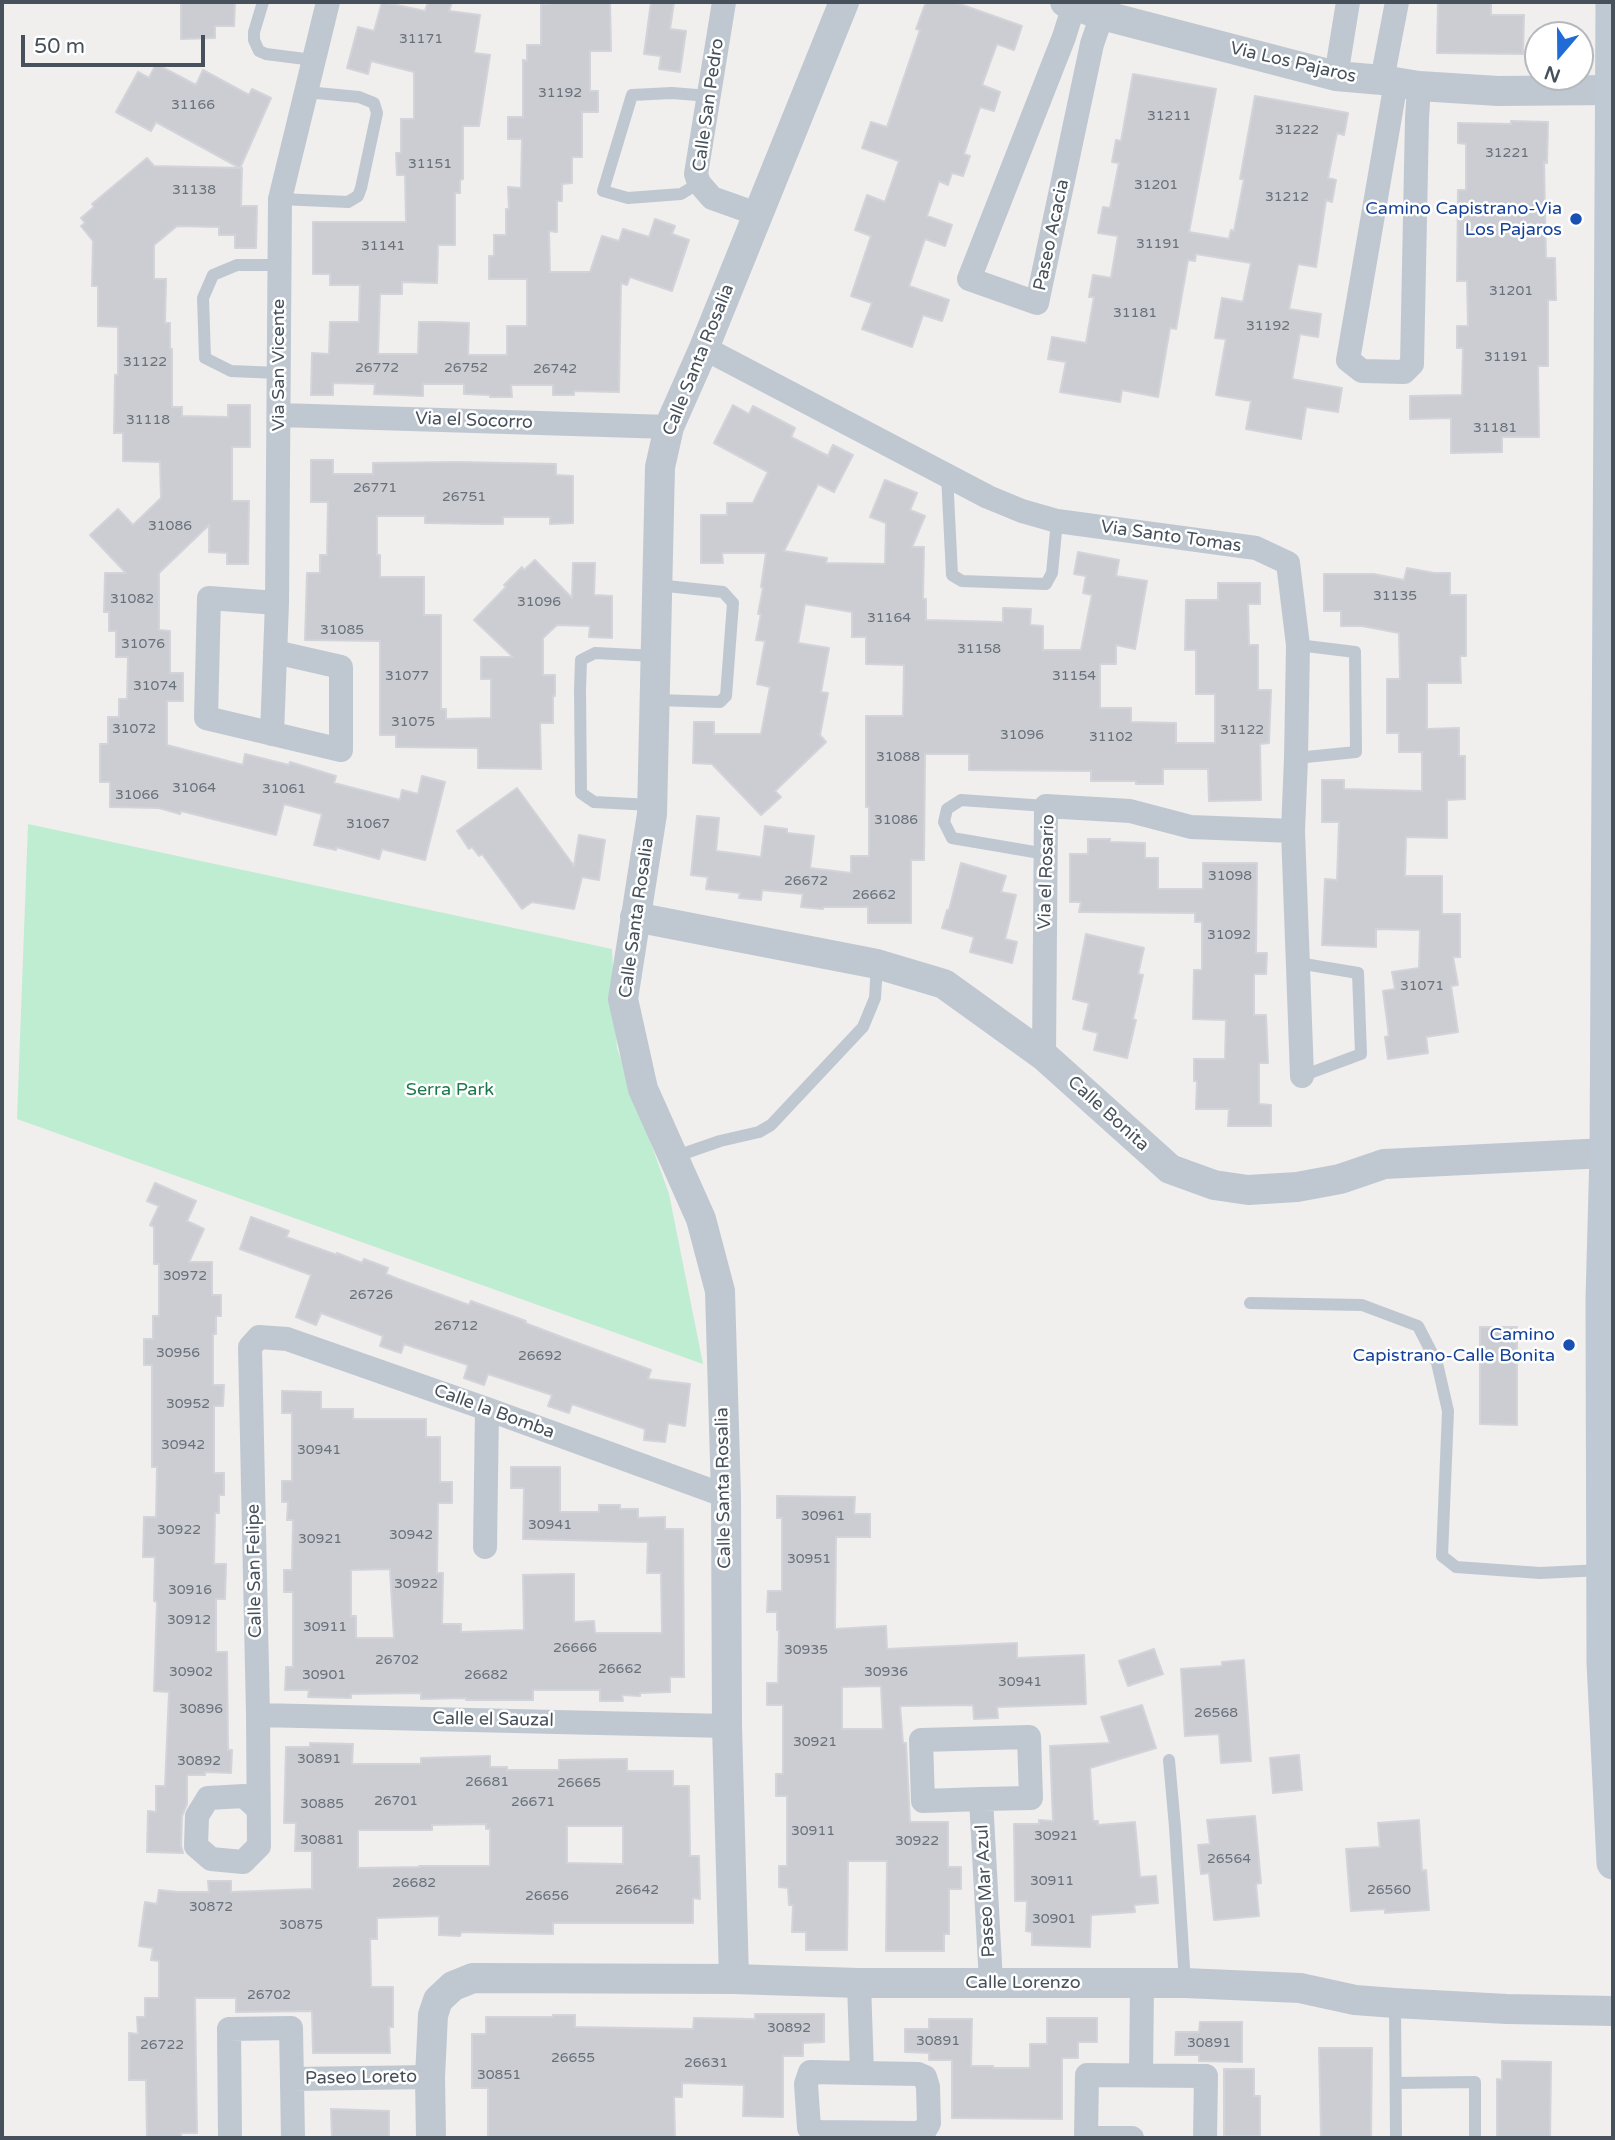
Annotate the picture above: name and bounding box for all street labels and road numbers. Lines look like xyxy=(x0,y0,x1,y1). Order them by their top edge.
street label: Calle San Pedro xyxy=(689,37,729,173)
street label: Via Los Pajaros xyxy=(1228,38,1358,88)
street label: Paseo Acacia xyxy=(1030,177,1074,293)
street label: Calle Santa Rosalia xyxy=(659,281,739,439)
street label: Via San Vicente xyxy=(268,299,290,431)
street label: Via el Socorro xyxy=(415,408,533,434)
street label: Via Santo Tomas xyxy=(1099,516,1243,558)
street label: Via el Rosario xyxy=(1034,814,1060,930)
street label: Calle Santa Rosalia xyxy=(615,836,659,1000)
street label: Calle Bonita xyxy=(1063,1072,1153,1156)
street label: Calle la Bomba xyxy=(431,1380,557,1444)
street label: Calle Santa Rosalia xyxy=(712,1407,736,1569)
street label: Calle San Felipe xyxy=(243,1504,267,1638)
street label: Calle el Sauzal xyxy=(432,1708,554,1732)
street label: Paseo Mar Azul xyxy=(972,1824,1000,1958)
street label: Calle Lorenzo xyxy=(965,1972,1081,1994)
street label: Paseo Loreto xyxy=(305,2066,417,2090)

